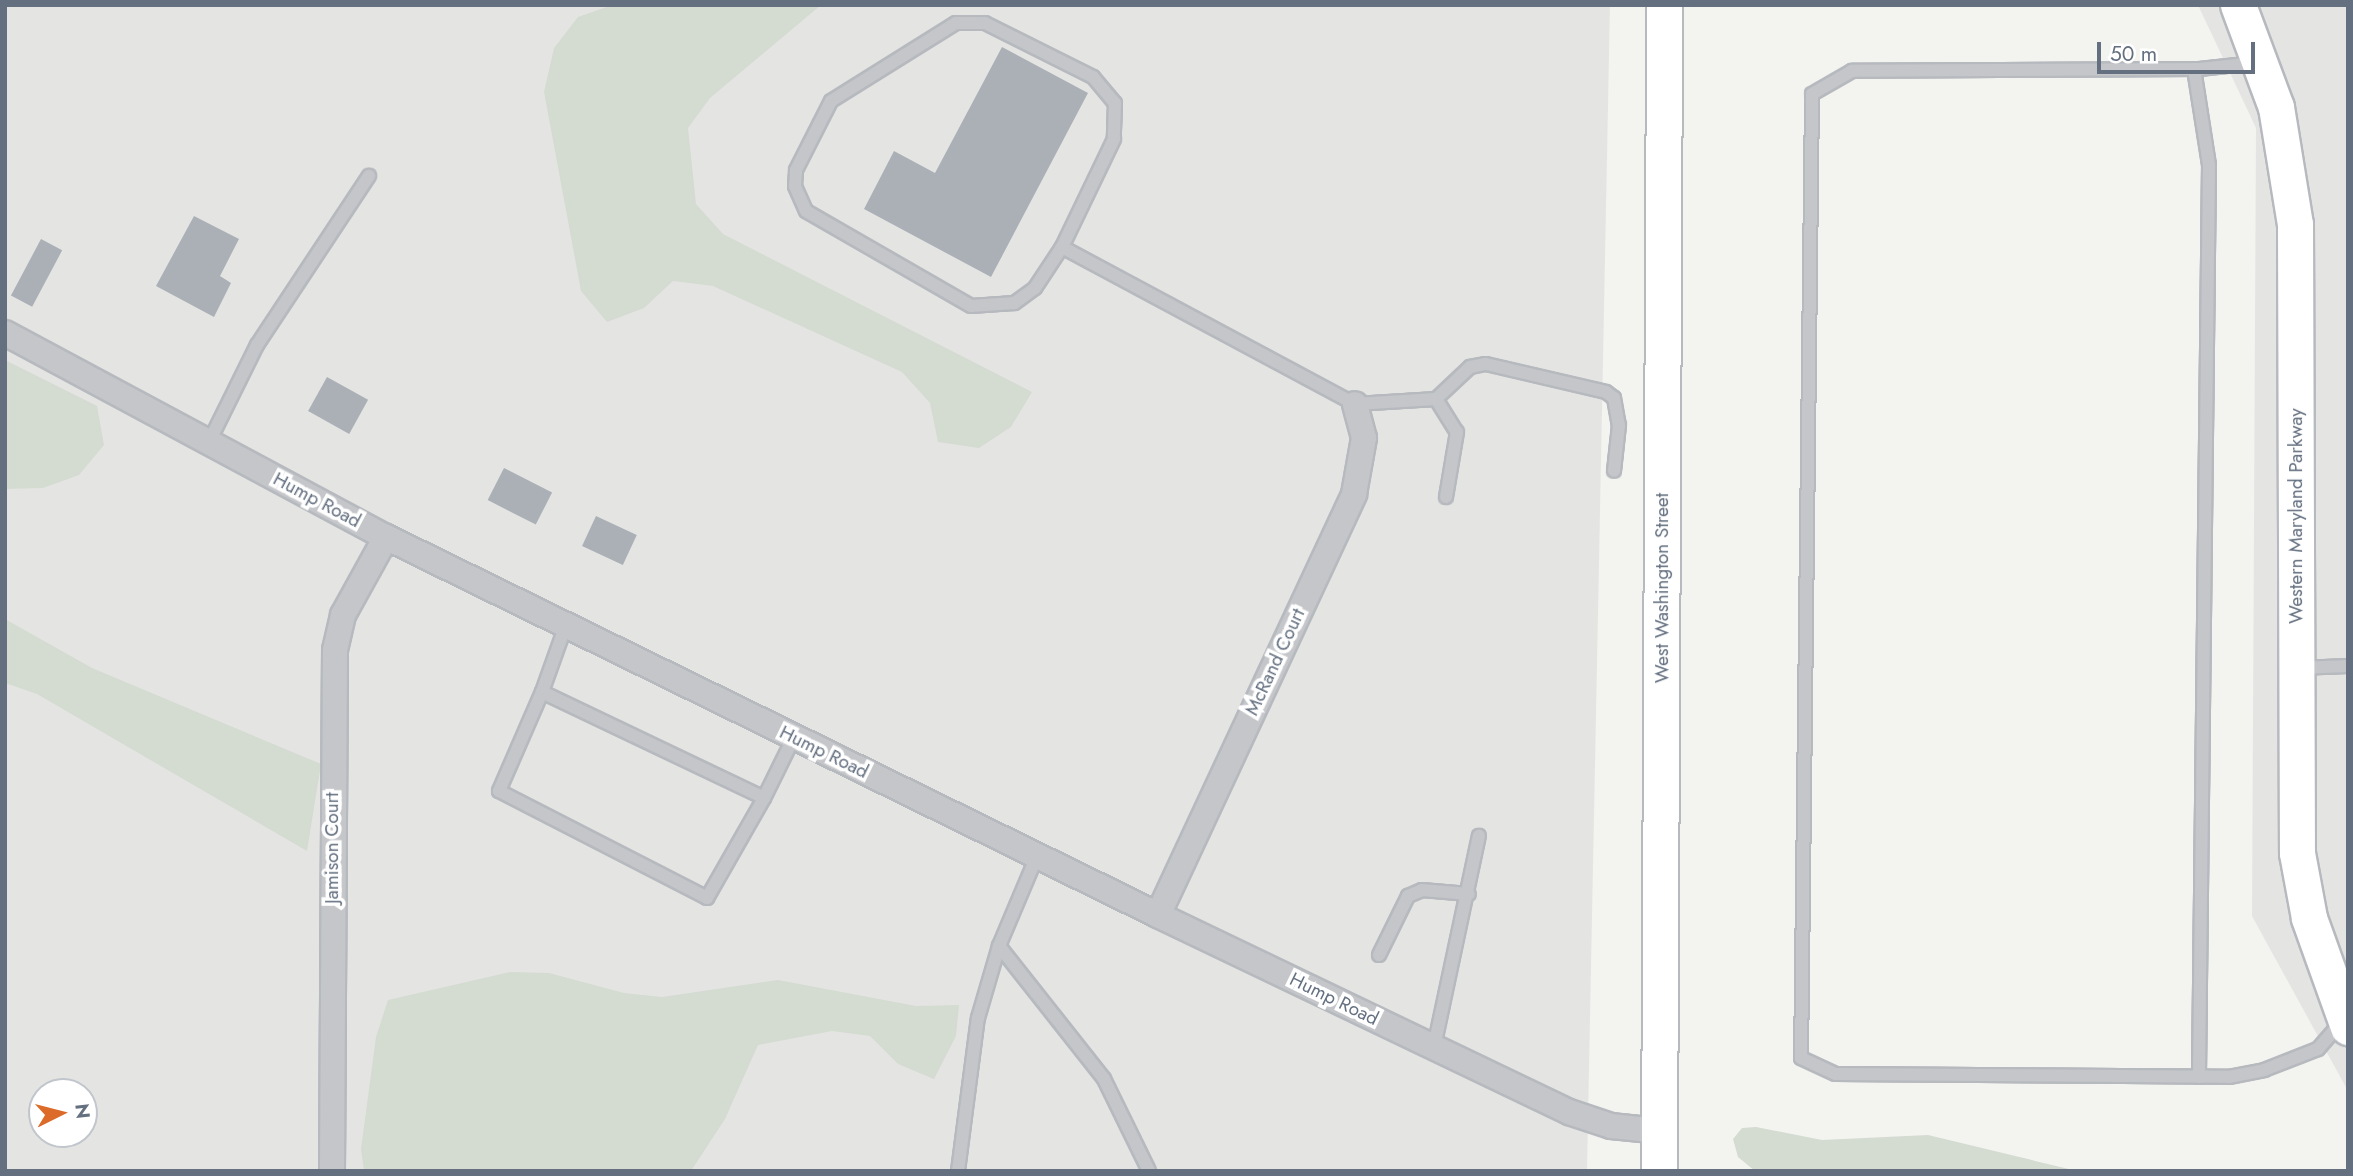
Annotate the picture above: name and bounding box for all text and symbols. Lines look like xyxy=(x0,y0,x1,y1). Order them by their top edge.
scale bar xyxy=(2101,28,2258,72)
text: 50 m xyxy=(2110,39,2157,69)
street label: Western Maryland Parkway xyxy=(2285,408,2307,624)
street label: Hump Road xyxy=(269,467,365,533)
street label: West Washington Street xyxy=(1651,493,1673,683)
street label: McRand Court xyxy=(1240,605,1310,719)
street label: Hump Road xyxy=(776,721,872,783)
street label: Jamison Court xyxy=(321,792,343,904)
street label: Hump Road xyxy=(1286,968,1382,1030)
north arrow xyxy=(28,1078,98,1148)
text: N xyxy=(68,1102,97,1120)

